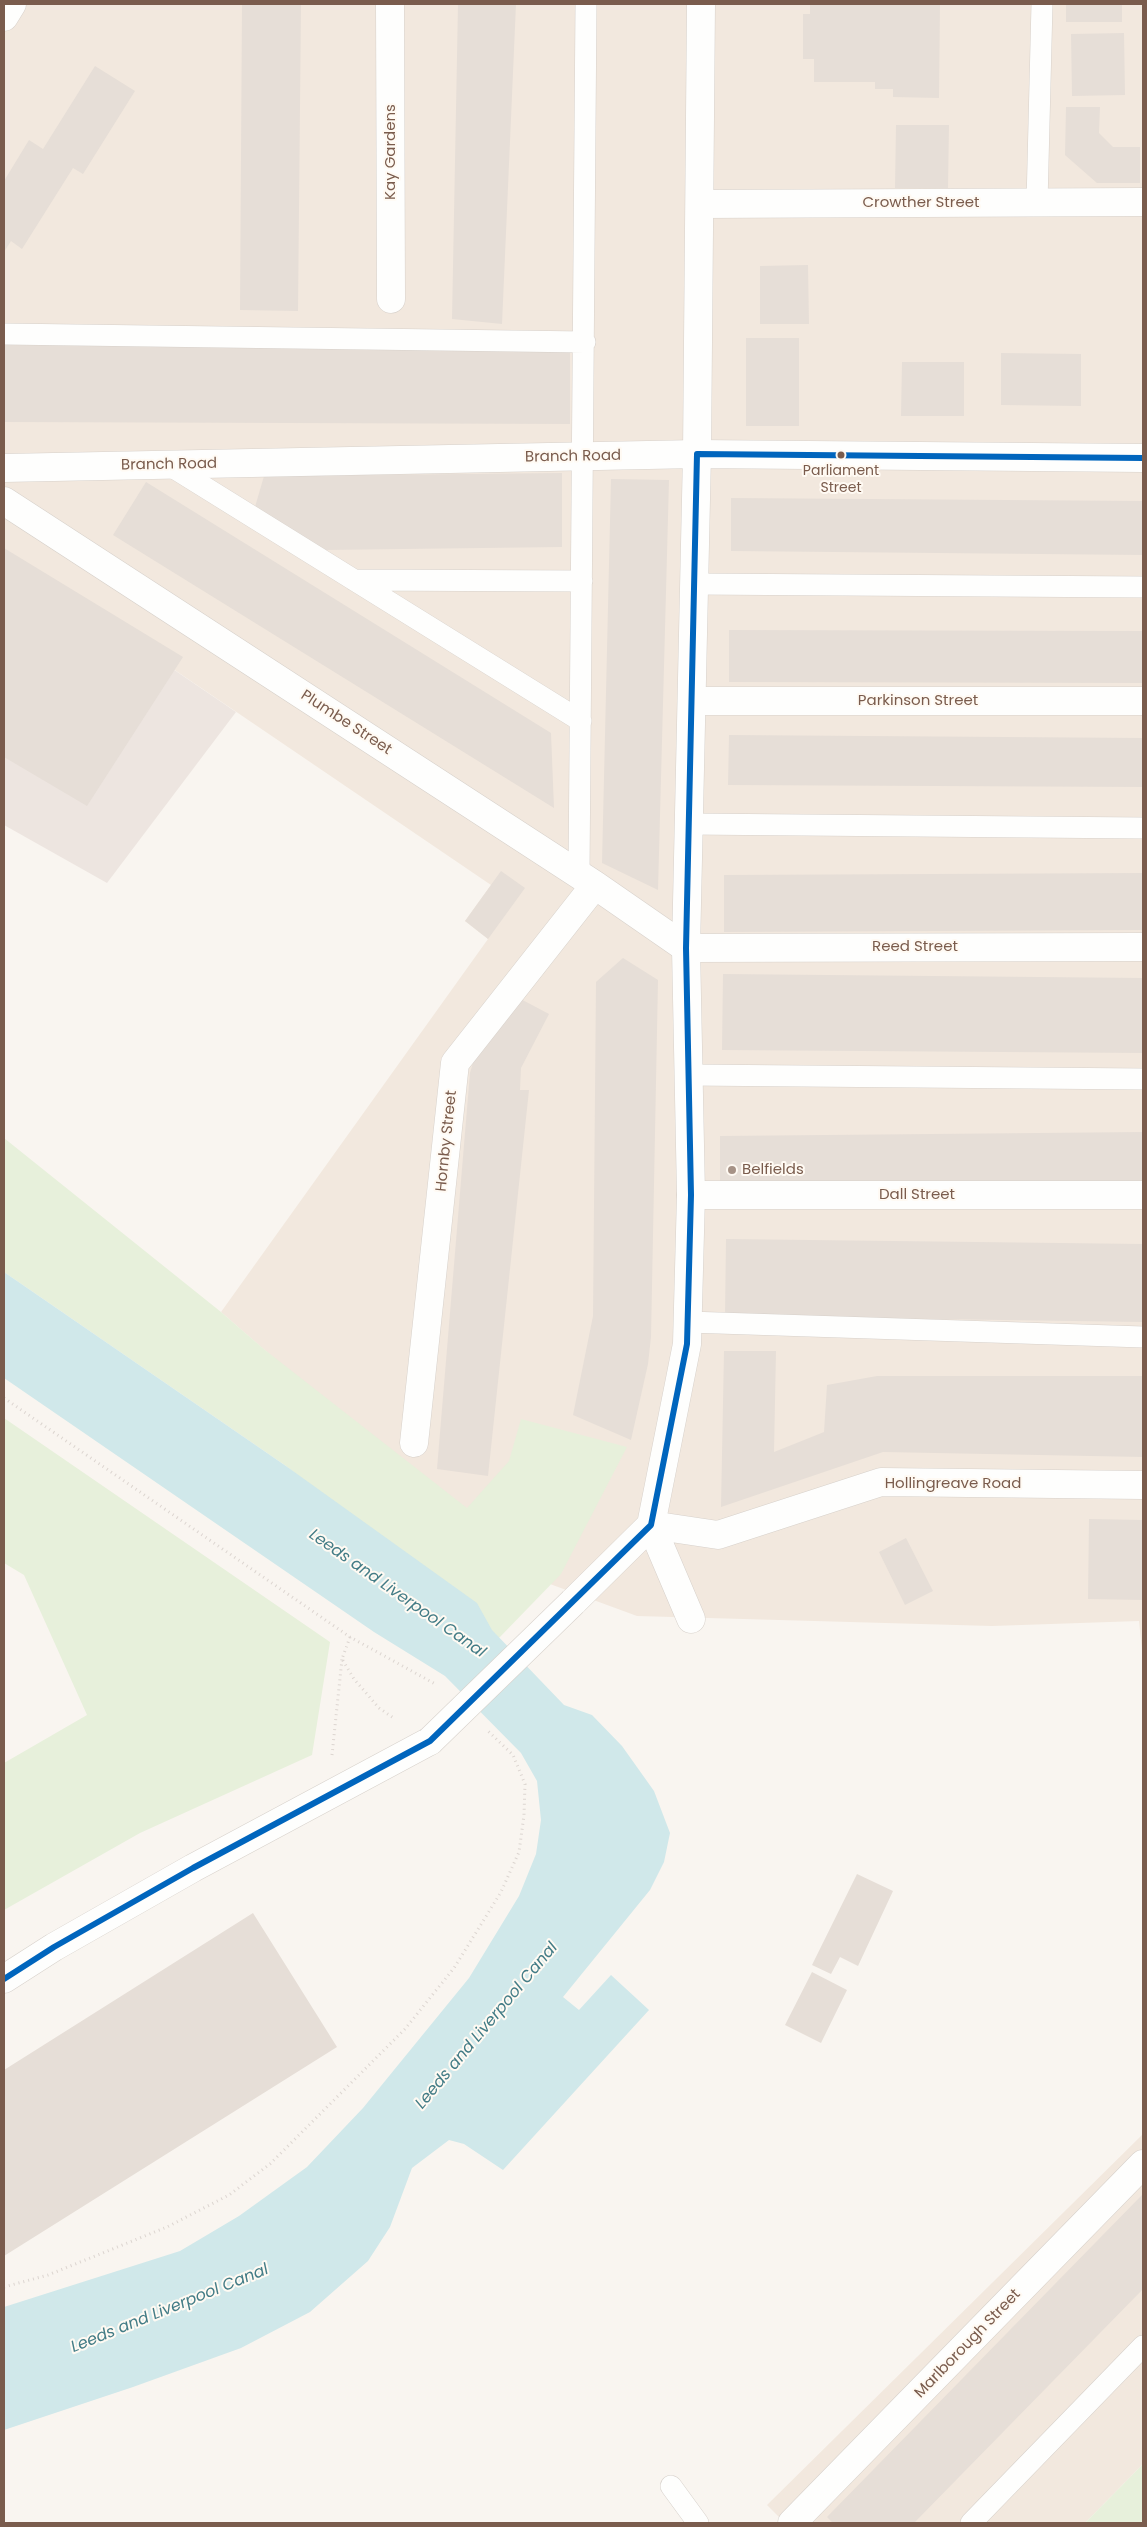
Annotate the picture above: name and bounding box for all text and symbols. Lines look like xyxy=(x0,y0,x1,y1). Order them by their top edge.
street label: Kay Gardens xyxy=(382,104,400,200)
street label: Crowther Street xyxy=(863,194,979,212)
street label: Branch Road xyxy=(525,447,621,467)
marker: Parliament Street xyxy=(836,450,846,460)
street label: Branch Road xyxy=(121,455,217,475)
place label: Parliament Street xyxy=(803,463,879,496)
street label: Plumbe Street xyxy=(297,687,395,759)
street label: Parkinson Street xyxy=(858,692,978,710)
street label: Reed Street xyxy=(872,938,958,956)
street label: Hornby Street xyxy=(433,1089,461,1193)
place label: Belfields xyxy=(742,1161,804,1179)
marker: Belfields xyxy=(726,1164,738,1176)
street label: Dall Street xyxy=(879,1186,955,1204)
street label: Hollingreave Road xyxy=(885,1475,1021,1493)
water label: Leeds and Liverpool Canal xyxy=(305,1526,489,1662)
water label: Leeds and Liverpool Canal xyxy=(412,1939,562,2113)
water label: Leeds and Liverpool Canal xyxy=(68,2261,272,2357)
street label: Marlborough Street xyxy=(911,2286,1025,2402)

